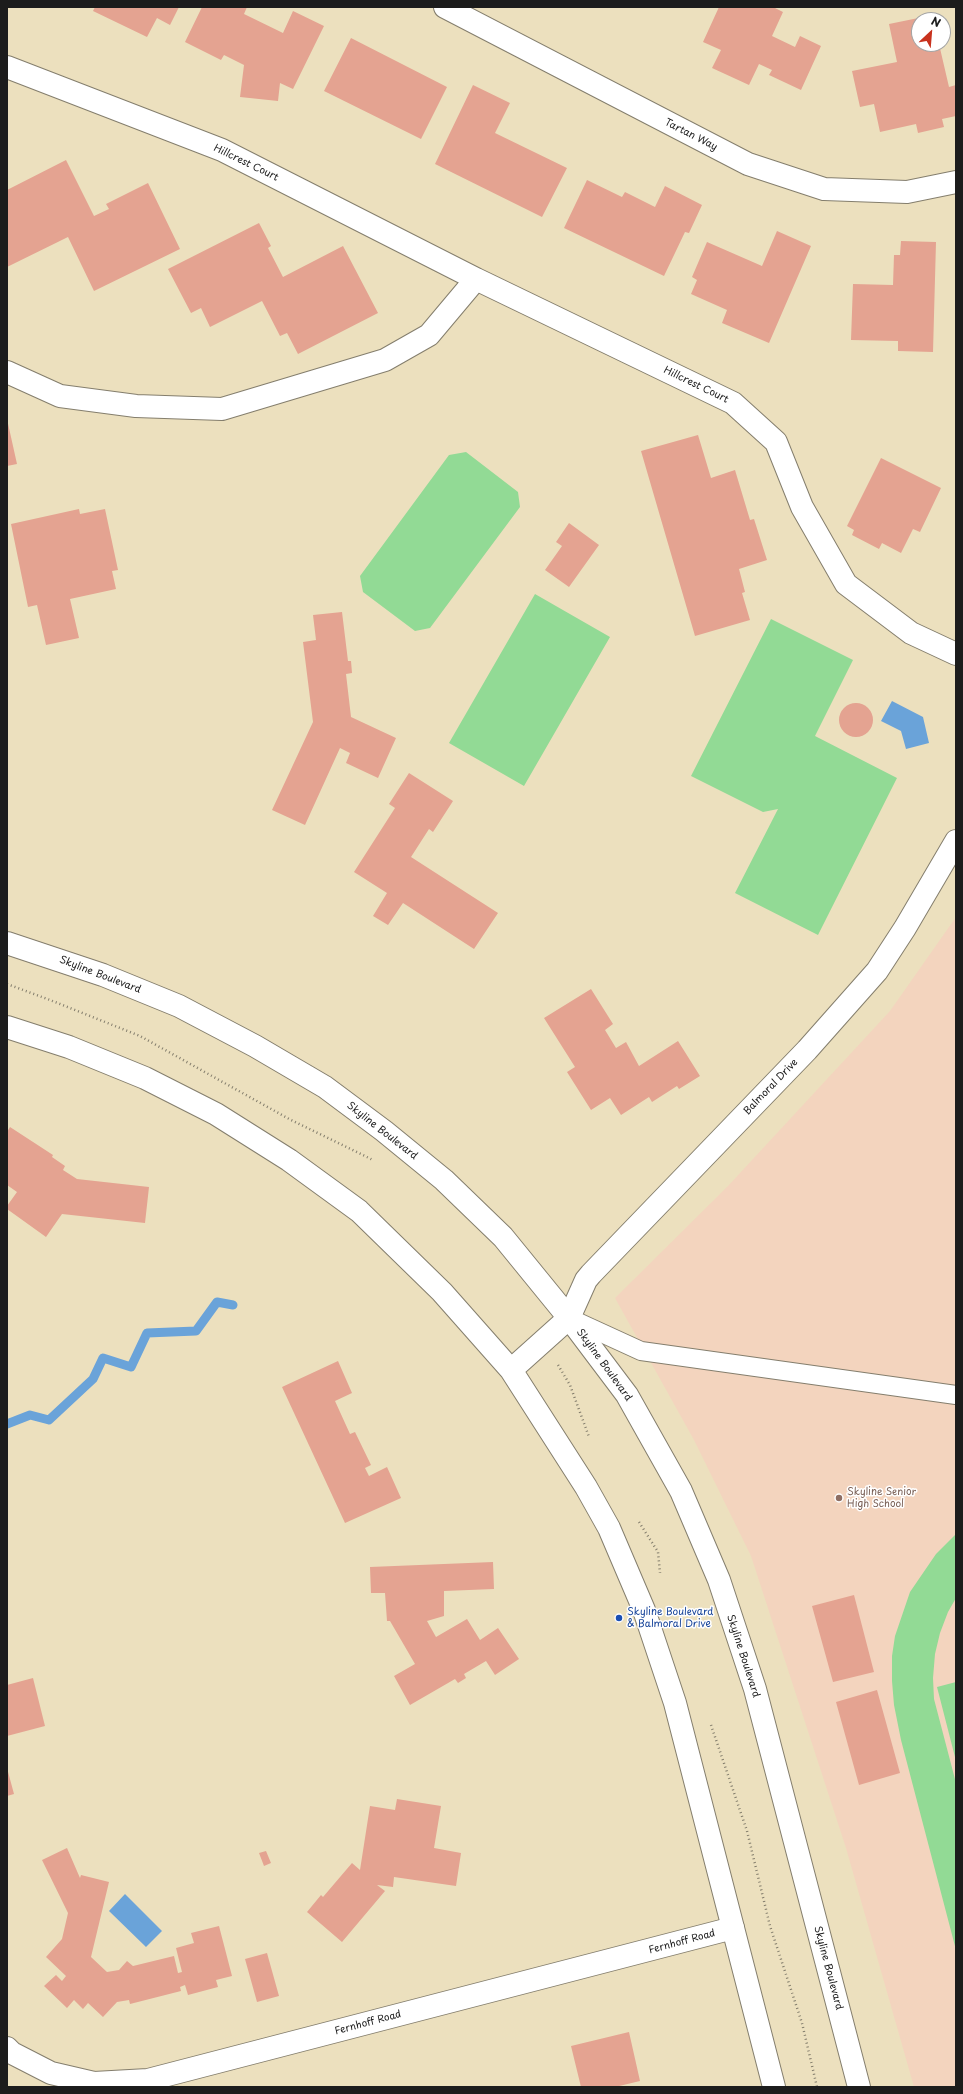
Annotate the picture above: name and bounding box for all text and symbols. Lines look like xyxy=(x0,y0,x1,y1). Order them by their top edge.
north arrow xyxy=(911,12,951,52)
text: N xyxy=(928,12,944,31)
street label: Tartan Way xyxy=(663,117,719,153)
street label: Hillcrest Court xyxy=(212,142,280,184)
street label: Hillcrest Court xyxy=(662,364,730,406)
street label: Skyline Boulevard xyxy=(57,954,143,996)
street label: Balmoral Drive xyxy=(741,1057,801,1117)
street label: Skyline Boulevard xyxy=(344,1100,420,1162)
street label: Skyline Boulevard xyxy=(574,1326,634,1404)
place label: Skyline Senior High School xyxy=(847,1486,916,1510)
marker: Skyline Senior High School xyxy=(834,1493,844,1503)
place label: Skyline Boulevard & Balmoral Drive xyxy=(627,1606,713,1630)
marker: Skyline Boulevard & Balmoral Drive xyxy=(614,1613,624,1623)
street label: Skyline Boulevard xyxy=(724,1613,762,1699)
street label: Skyline Boulevard xyxy=(811,1925,845,2011)
street label: Fernhoff Road xyxy=(647,1927,717,1957)
street label: Fernhoff Road xyxy=(333,2008,403,2038)

